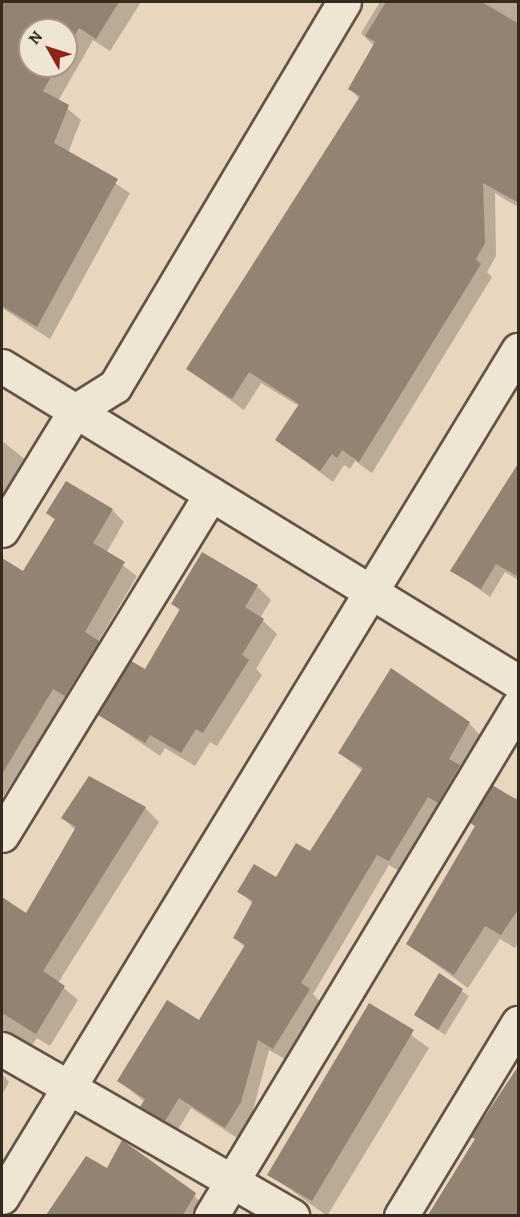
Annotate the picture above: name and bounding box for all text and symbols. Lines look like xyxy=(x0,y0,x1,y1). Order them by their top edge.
north arrow xyxy=(18,18,78,78)
text: N xyxy=(23,26,48,49)

